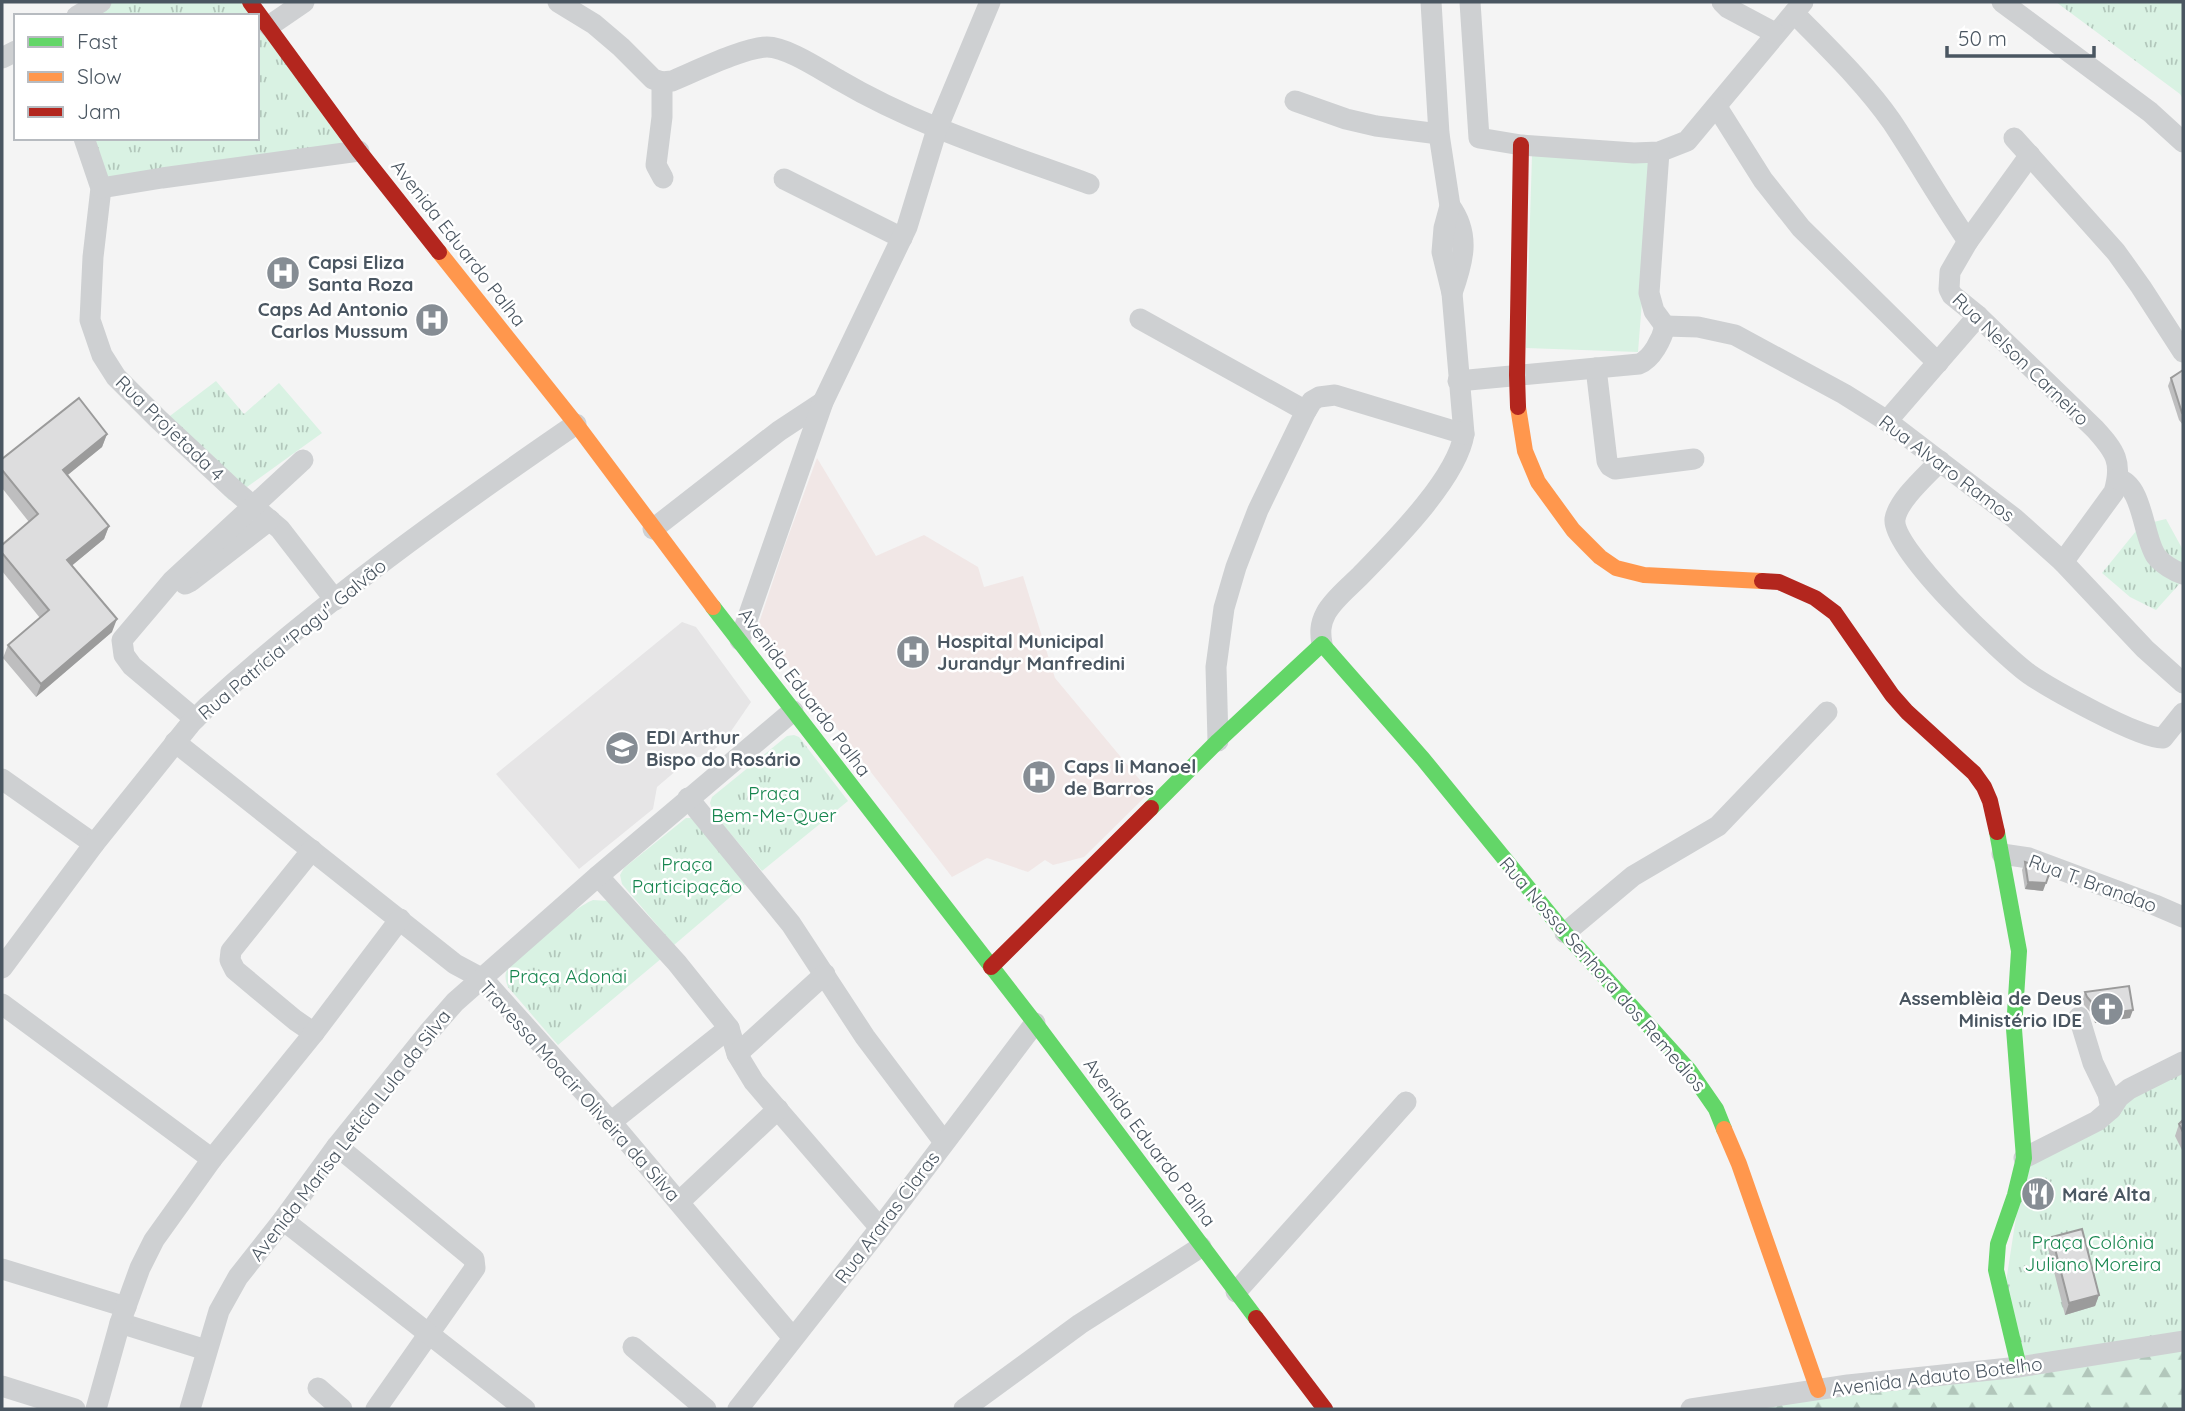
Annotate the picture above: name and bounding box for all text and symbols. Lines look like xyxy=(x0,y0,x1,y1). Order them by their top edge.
legend xyxy=(14,14,259,140)
scale bar xyxy=(1947,14,2094,58)
text: 50 m xyxy=(1958,25,2007,51)
text: Fast xyxy=(77,28,118,54)
text: Slow xyxy=(77,63,122,89)
text: Jam xyxy=(77,98,121,124)
street label: Avenida Eduardo Palha xyxy=(386,155,532,331)
place label: Capsi Eliza Santa Roza xyxy=(308,250,413,296)
hospital icon: Capsi Eliza Santa Roza xyxy=(264,254,302,292)
street label: Rua Nelson Carneiro xyxy=(1948,288,2094,430)
place label: Caps Ad Antonio Carlos Mussum xyxy=(258,297,408,343)
hospital icon: Caps Ad Antonio Carlos Mussum xyxy=(413,301,451,339)
street label: Rua Projetada 4 xyxy=(111,370,229,486)
street label: Rua Alvaro Ramos xyxy=(1875,409,2020,527)
street label: Rua Patrícia "Pagu" Galvão xyxy=(193,553,391,725)
street label: Avenida Eduardo Palha xyxy=(734,603,876,781)
place label: Hospital Municipal Jurandyr Manfredini xyxy=(937,629,1125,675)
hospital icon: Hospital Municipal Jurandyr Manfredini xyxy=(894,633,932,671)
place label: EDI Arthur Bispo do Rosário xyxy=(646,725,801,771)
school or university icon: EDI Arthur Bispo do Rosário xyxy=(603,729,641,767)
place label: Caps Ii Manoel de Barros xyxy=(1064,754,1196,800)
hospital icon: Caps Ii Manoel de Barros xyxy=(1020,758,1058,796)
park label: Praça Bem-Me-Quer xyxy=(711,781,837,827)
street label: Rua T. Brandao xyxy=(2026,849,2160,917)
park label: Praça Participação xyxy=(632,852,742,898)
street label: Rua Nossa Senhora dos Remedios xyxy=(1495,852,1711,1096)
park label: Praça Adonai xyxy=(509,964,627,988)
street label: Travessa Moacir Oliveira da Silva xyxy=(474,976,686,1206)
place label: Assemblèia de Deus Ministério IDE xyxy=(1899,986,2082,1032)
church icon: Assemblèia de Deus Ministério IDE xyxy=(2088,990,2126,1028)
street label: Avenida Marisa Letícia Lula da Silva xyxy=(244,1005,456,1265)
street label: Avenida Eduardo Palha xyxy=(1079,1053,1221,1231)
street label: Rua Araras Claras xyxy=(829,1146,945,1288)
restaurant icon: Maré Alta xyxy=(2019,1175,2057,1213)
place label: Maré Alta xyxy=(2062,1182,2151,1206)
park label: Praça Colônia Juliano Moreira xyxy=(2025,1230,2161,1276)
street label: Avenida Adauto Botelho xyxy=(1830,1351,2044,1401)

